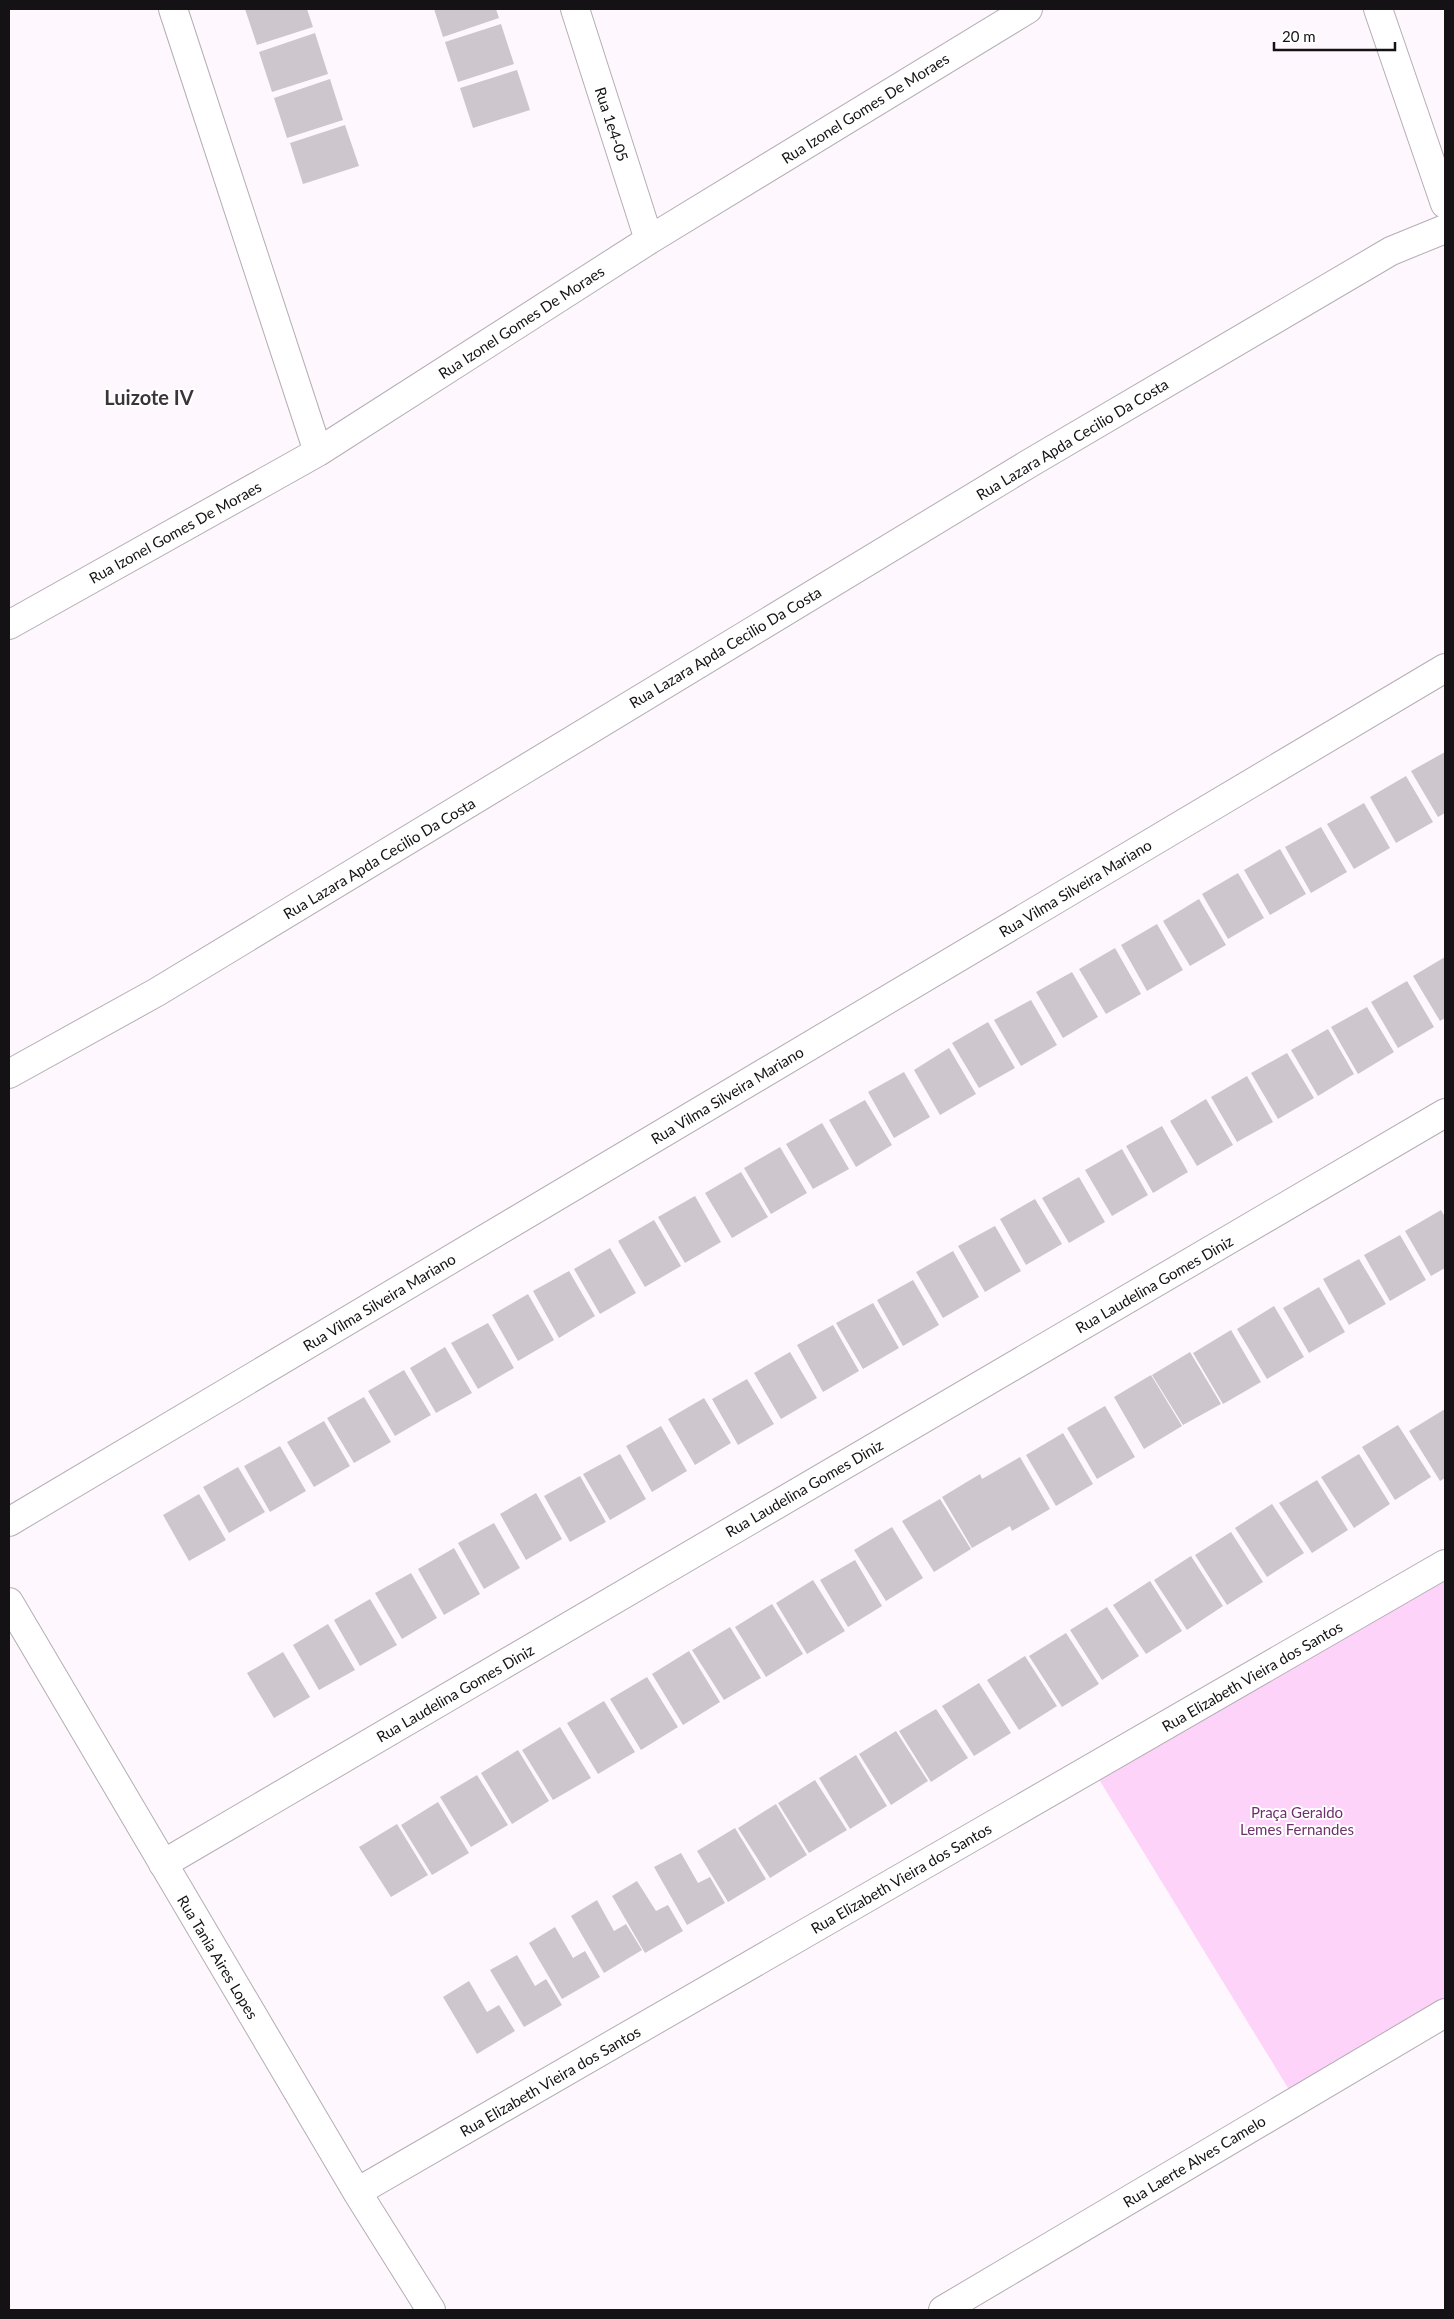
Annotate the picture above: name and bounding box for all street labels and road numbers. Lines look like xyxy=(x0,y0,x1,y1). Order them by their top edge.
street label: Rua Izonel Gomes De Moraes xyxy=(778,49,952,167)
street label: Rua 1e4-05 xyxy=(592,85,632,163)
street label: Rua Izonel Gomes De Moraes xyxy=(435,262,607,382)
street label: Rua Lazara Apda Cecilio Da Costa xyxy=(973,374,1171,504)
street label: Rua Izonel Gomes De Moraes xyxy=(86,477,264,587)
street label: Rua Lazara Apda Cecilio Da Costa xyxy=(626,582,824,712)
street label: Rua Lazara Apda Cecilio Da Costa xyxy=(280,793,478,923)
street label: Rua Vilma Silveira Mariano xyxy=(996,835,1154,941)
street label: Rua Vilma Silveira Mariano xyxy=(648,1042,806,1148)
street label: Rua Laudelina Gomes Diniz xyxy=(1072,1231,1236,1337)
street label: Rua Vilma Silveira Mariano xyxy=(300,1249,458,1355)
street label: Rua Laudelina Gomes Diniz xyxy=(722,1435,886,1541)
street label: Rua Elizabeth Vieira dos Santos xyxy=(1159,1617,1345,1735)
street label: Rua Laudelina Gomes Diniz xyxy=(373,1640,537,1746)
street label: Rua Elizabeth Vieira dos Santos xyxy=(808,1819,994,1937)
street label: Rua Tania Aires Lopes xyxy=(174,1892,262,2022)
street label: Rua Elizabeth Vieira dos Santos xyxy=(457,2022,643,2140)
street label: Rua Laerte Alves Camelo xyxy=(1119,2111,1269,2211)

